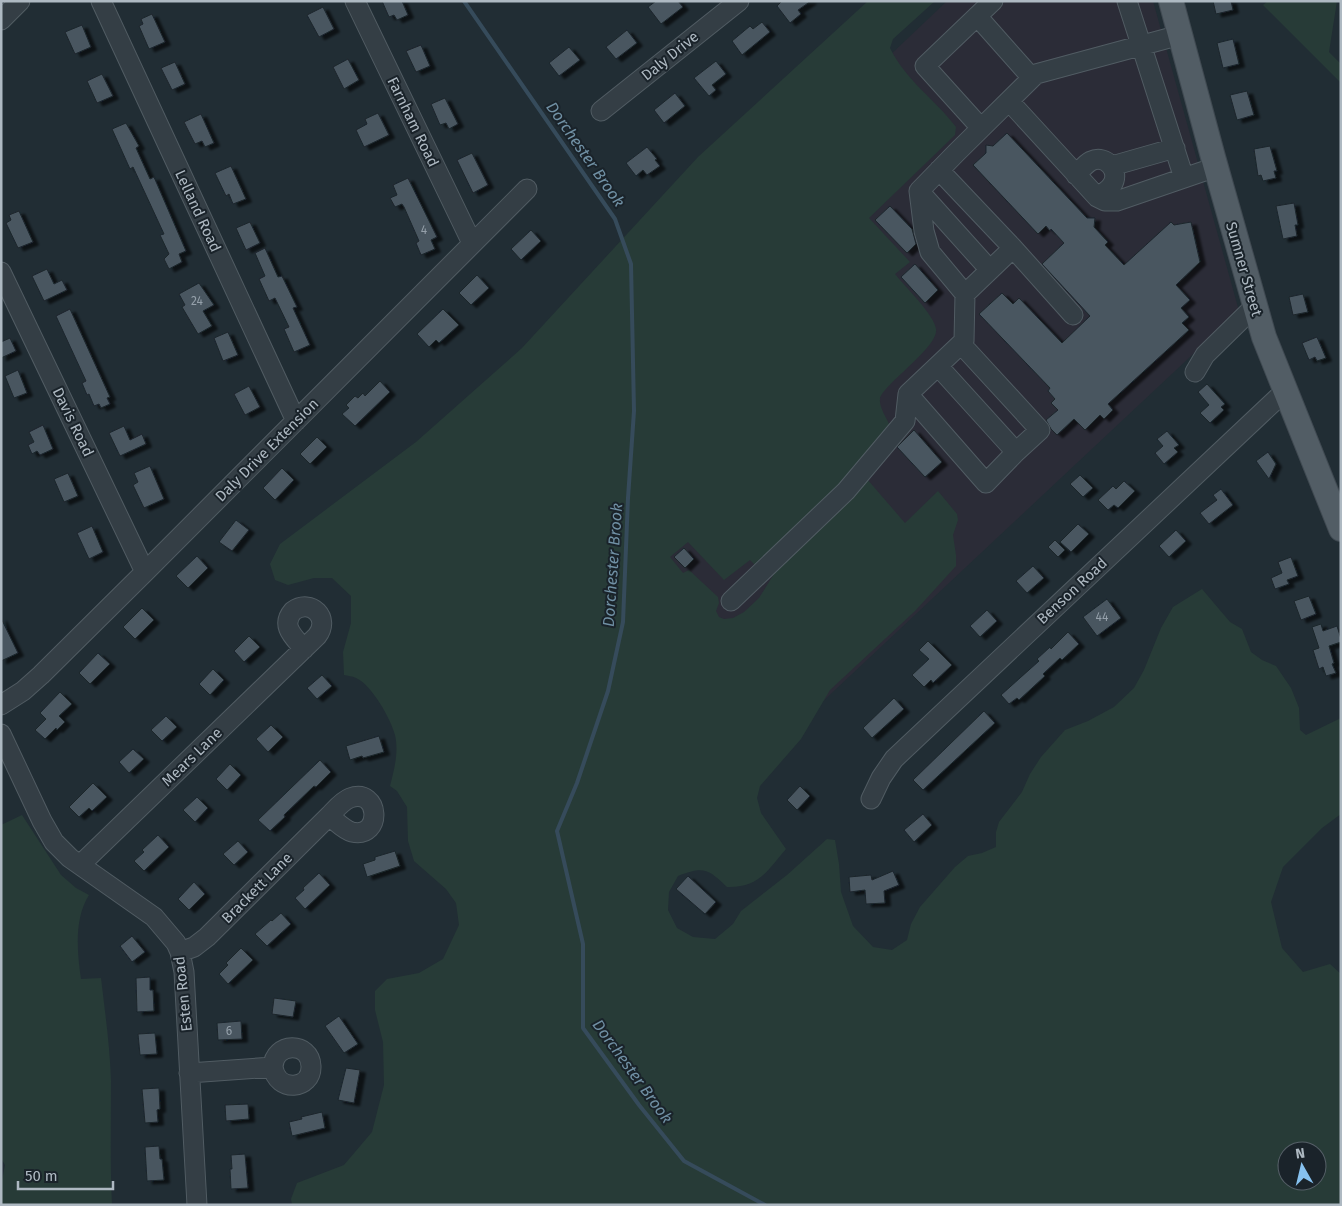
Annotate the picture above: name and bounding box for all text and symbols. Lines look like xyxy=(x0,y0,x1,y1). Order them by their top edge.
street label: Daly Drive xyxy=(638,28,702,84)
street label: Farnham Road xyxy=(384,74,442,170)
water label: Dorchester Brook xyxy=(542,98,629,211)
street label: Lelland Road xyxy=(171,167,225,255)
street label: Sumner Street xyxy=(1222,220,1266,319)
house number: 4 xyxy=(421,223,428,237)
house number: 24 xyxy=(191,294,204,308)
street label: Davis Road xyxy=(49,385,97,459)
street label: Daly Drive Extension xyxy=(212,395,322,505)
water label: Dorchester Brook xyxy=(599,502,626,628)
street label: Benson Road xyxy=(1033,554,1111,628)
house number: 44 xyxy=(1096,610,1109,624)
street label: Mears Lane xyxy=(158,724,226,790)
street label: Brackett Lane xyxy=(218,849,296,927)
street label: Esten Road xyxy=(170,955,196,1033)
water label: Dorchester Brook xyxy=(588,1016,677,1127)
house number: 6 xyxy=(226,1024,232,1038)
north arrow xyxy=(1277,1141,1327,1191)
text: N xyxy=(1294,1145,1306,1163)
scale bar xyxy=(18,1158,112,1190)
text: 50 m xyxy=(25,1167,58,1185)

